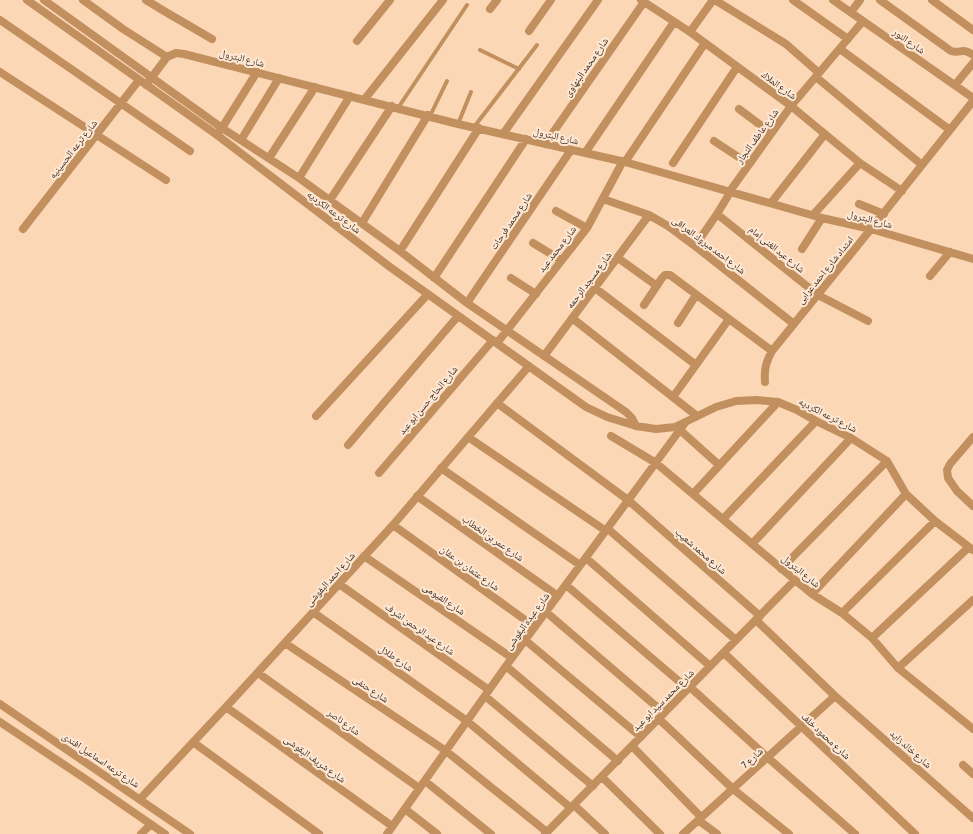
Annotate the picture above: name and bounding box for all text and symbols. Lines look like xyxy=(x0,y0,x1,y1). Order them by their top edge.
street label: شارع النور xyxy=(890,25,927,57)
street label: شارع محمد البنهاوى xyxy=(562,35,611,99)
street label: شارع البترول xyxy=(218,47,266,70)
street label: شارع الملاك xyxy=(759,69,799,102)
street label: شارع عاطف النجار xyxy=(733,106,781,167)
street label: شارع ترعه الحسينيه xyxy=(47,117,100,181)
street label: شارع البترول xyxy=(532,125,580,148)
street label: شارع ترعه الكرديه xyxy=(305,188,363,237)
street label: شارع محمد فرحات xyxy=(488,190,535,252)
street label: شارع البترول xyxy=(846,208,894,231)
street label: شارع احمد مبروك العراقى xyxy=(670,214,748,277)
street label: شارع عبد الغنى إمام xyxy=(746,223,807,277)
street label: شارع محمد عيد xyxy=(536,224,579,275)
street label: امتداد شارع احمد عرابى xyxy=(794,234,856,307)
street label: شارع مسجد الرحمه xyxy=(564,249,615,311)
street label: شارع الحاج حسن ابو عبد xyxy=(396,363,461,437)
street label: شارع ترعه الكرديه xyxy=(797,396,859,436)
street label: شارع عمر بن الخطاب xyxy=(460,513,526,564)
street label: شارع محمد شعيب xyxy=(672,526,729,577)
street label: شارع عثمان بن عفان xyxy=(438,543,502,594)
street label: شارع احمد البقوشى xyxy=(303,549,358,609)
street label: شارع البترول xyxy=(779,552,823,591)
street label: شارع الفيومى xyxy=(420,581,468,618)
street label: شارع عبده البقوشى xyxy=(503,590,552,652)
street label: شارع عبد الرحمن اشرف xyxy=(383,601,457,658)
street label: شارع طلال xyxy=(376,642,415,675)
street label: شارع محمد سيد ابو عيد xyxy=(630,667,697,734)
street label: شارع حنفى xyxy=(351,673,391,706)
street label: شارع ناصر xyxy=(324,706,363,739)
street label: شارع محمود خلف xyxy=(799,711,853,762)
street label: شارع خالد زايد xyxy=(887,728,934,771)
street label: شارع ترعه اسماعيل افندى xyxy=(60,730,142,791)
street label: شارع شريف البقوشى xyxy=(281,733,348,786)
street label: شارع 7 xyxy=(739,745,766,771)

